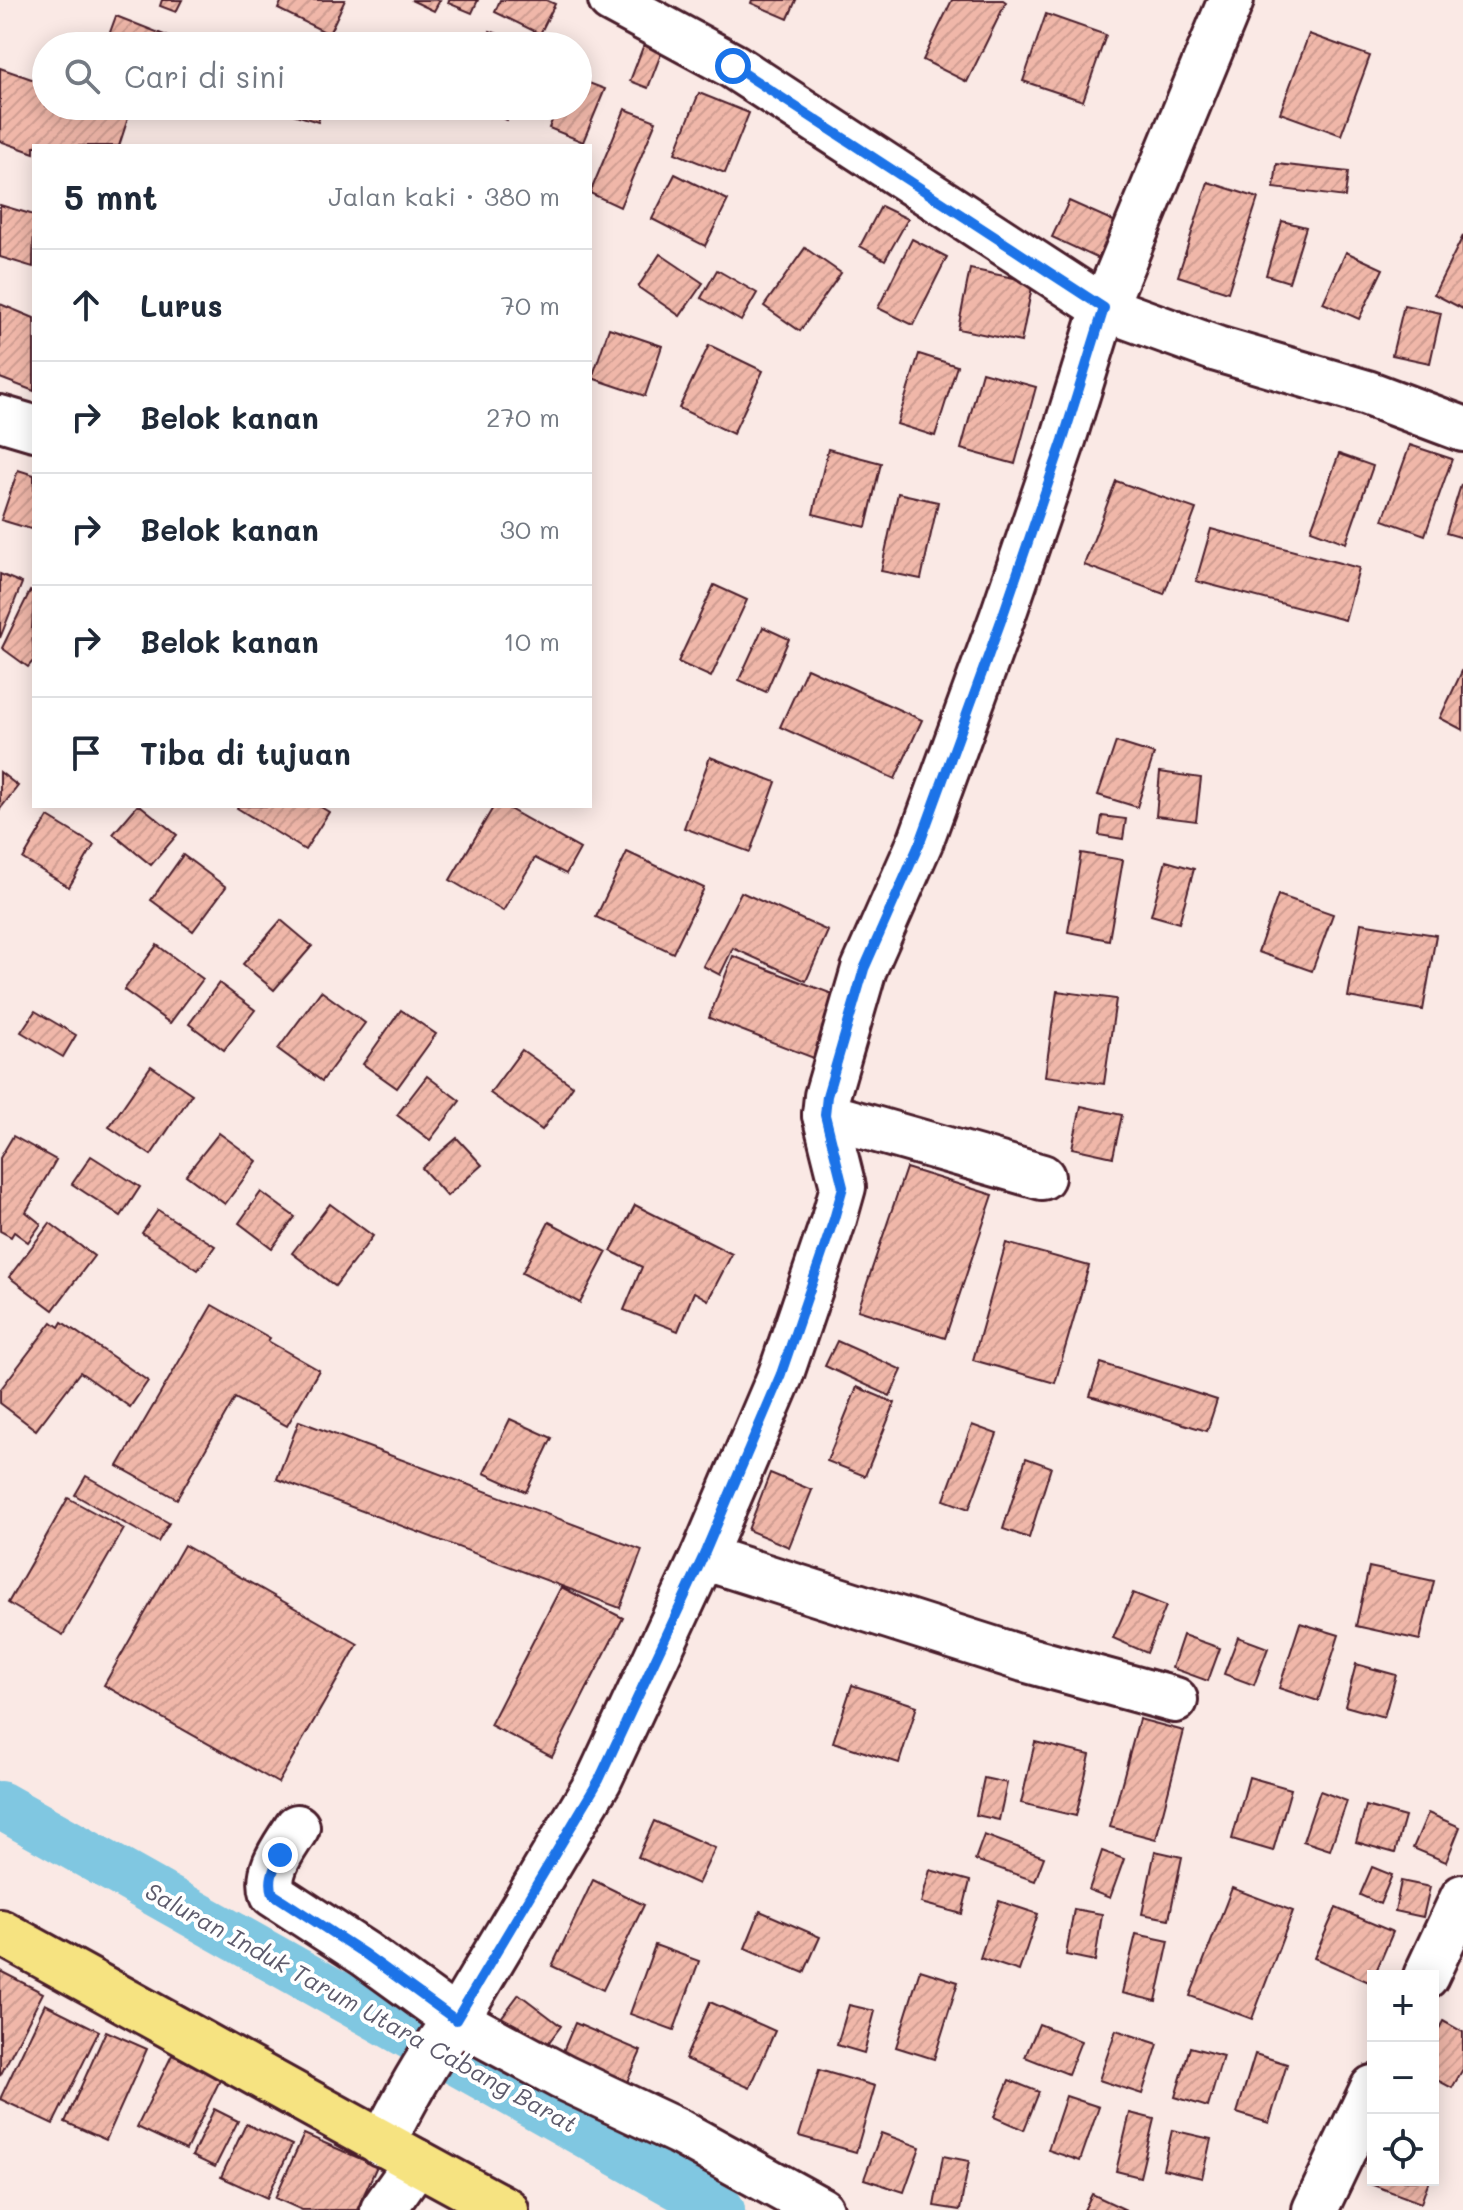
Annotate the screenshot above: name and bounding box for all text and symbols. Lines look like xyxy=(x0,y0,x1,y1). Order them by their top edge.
search box xyxy=(32,32,592,120)
route start xyxy=(715,48,751,84)
icon: search xyxy=(60,54,104,98)
text: Cari di sini xyxy=(124,56,285,96)
text: 5 mnt xyxy=(64,174,158,219)
text: Jalan kaki · 380 m xyxy=(328,179,560,213)
icon: ahead xyxy=(64,283,108,327)
text: Lurus xyxy=(140,285,223,325)
text: 70 m xyxy=(500,288,560,322)
icon: right xyxy=(64,395,108,439)
text: Belok kanan xyxy=(140,397,319,437)
text: 270 m xyxy=(486,400,560,434)
icon: right xyxy=(64,507,108,551)
text: Belok kanan xyxy=(140,509,319,549)
text: 30 m xyxy=(500,512,560,546)
icon: right xyxy=(64,619,108,663)
text: Belok kanan xyxy=(140,621,319,661)
text: 10 m xyxy=(503,624,560,658)
icon: arrive xyxy=(64,731,108,775)
text: Tiba di tujuan xyxy=(140,733,351,773)
route end xyxy=(262,1837,298,1873)
water label: Saluran Induk Tarum Utara Cabang Barat xyxy=(140,1875,583,2139)
map controls xyxy=(1367,1970,1439,2186)
button: + xyxy=(1367,1970,1439,2042)
button: − xyxy=(1367,2042,1439,2114)
button: locate xyxy=(1367,2114,1439,2186)

